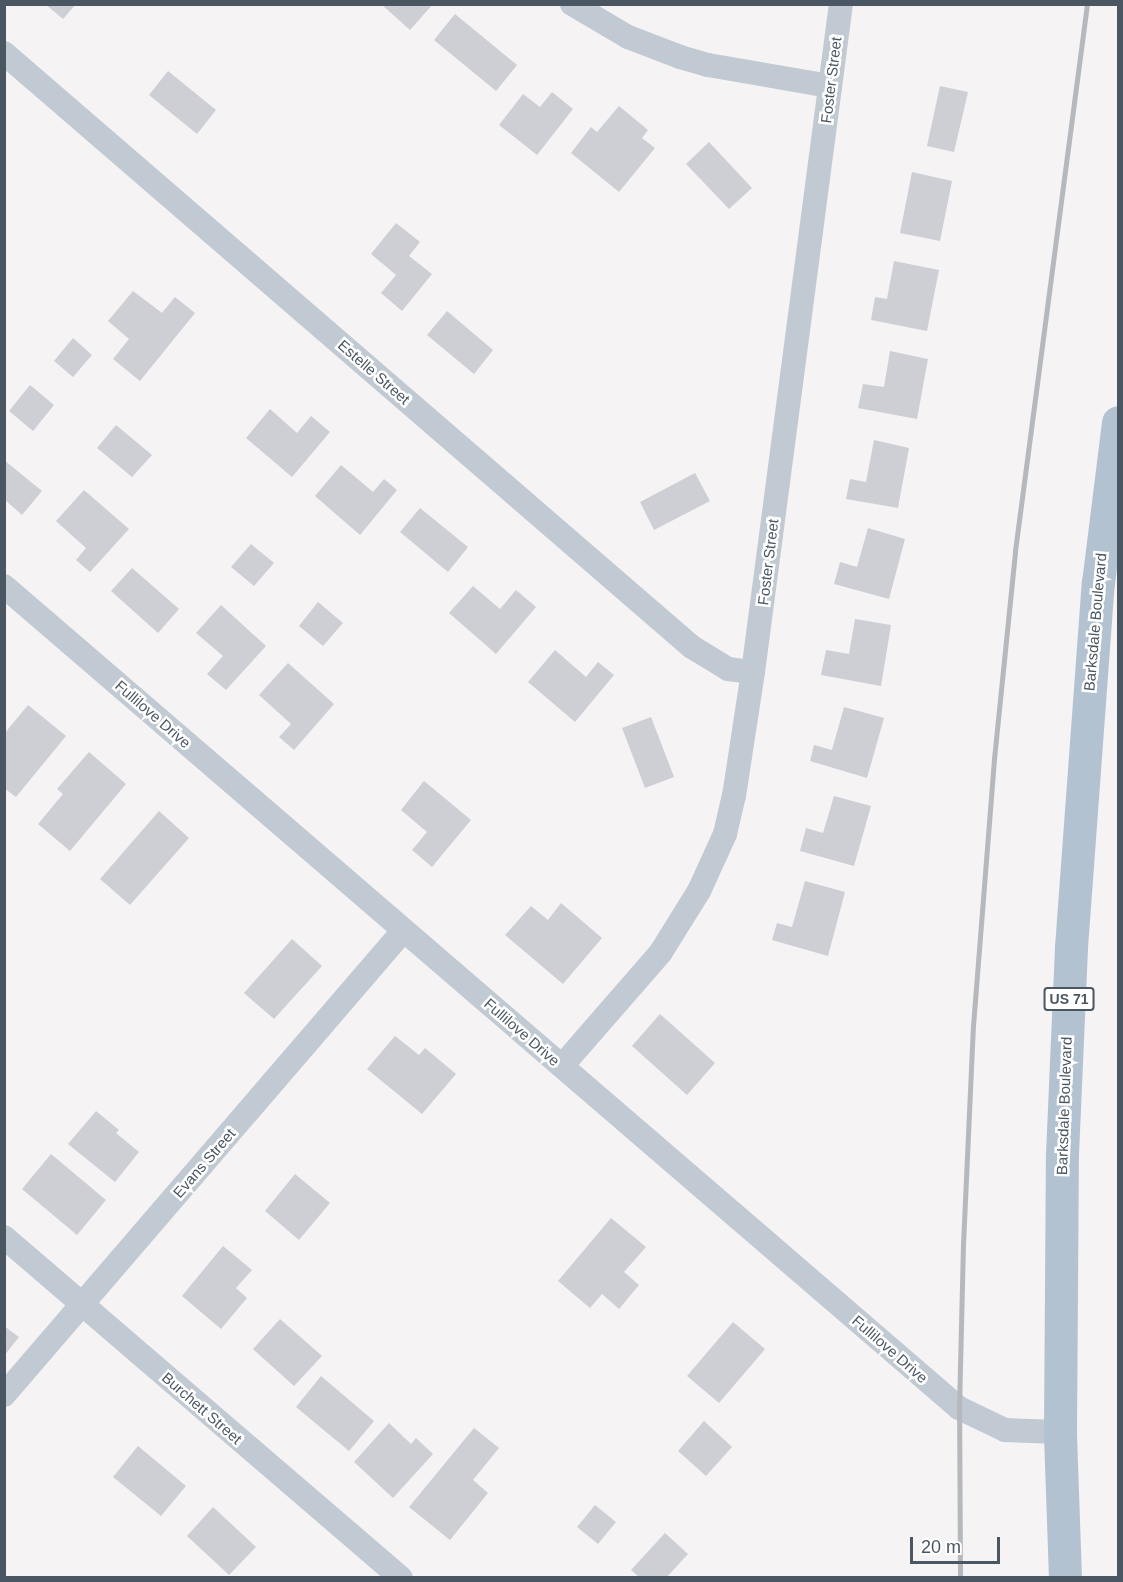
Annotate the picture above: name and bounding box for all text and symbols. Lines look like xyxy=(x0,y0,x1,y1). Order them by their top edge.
street label: Foster Street xyxy=(817,36,845,124)
street label: Estelle Street xyxy=(334,336,414,408)
street label: Foster Street xyxy=(754,518,782,606)
street label: Barksdale Boulevard xyxy=(1080,552,1110,692)
street label: Fullilove Drive xyxy=(112,676,194,752)
road number: US 71 xyxy=(1044,988,1094,1010)
street label: Fullilove Drive xyxy=(481,994,563,1070)
street label: Barksdale Boulevard xyxy=(1053,1037,1075,1175)
street label: Evans Street xyxy=(169,1125,239,1201)
street label: Fullilove Drive xyxy=(849,1311,931,1387)
street label: Burchett Street xyxy=(158,1368,246,1448)
scale bar xyxy=(913,1525,1003,1563)
text: 20 m xyxy=(921,1537,961,1557)

